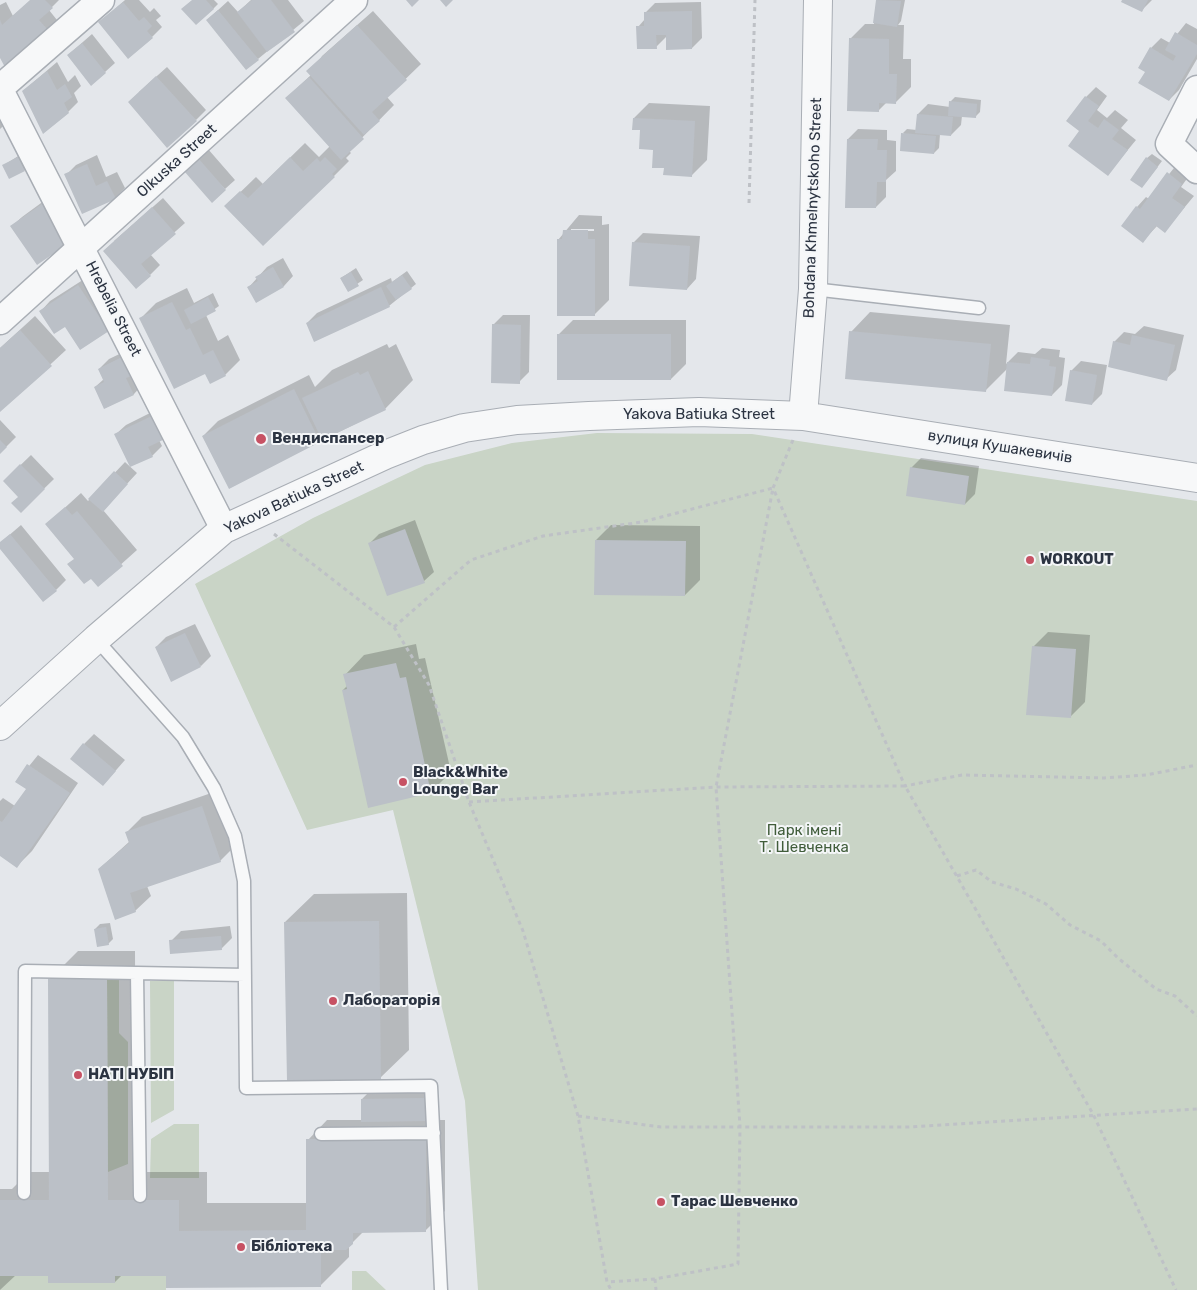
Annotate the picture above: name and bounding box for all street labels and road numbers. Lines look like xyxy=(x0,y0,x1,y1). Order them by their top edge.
street label: Bohdana Khmelnytskoho Street xyxy=(800,97,826,319)
street label: Olkuska Street xyxy=(133,120,221,202)
street label: Hrebelia Street xyxy=(81,258,145,360)
street label: Yakova Batiuka Street xyxy=(623,406,775,424)
street label: вулиця Кушакевичів xyxy=(926,427,1074,467)
street label: Yakova Batiuka Street xyxy=(221,458,367,538)

